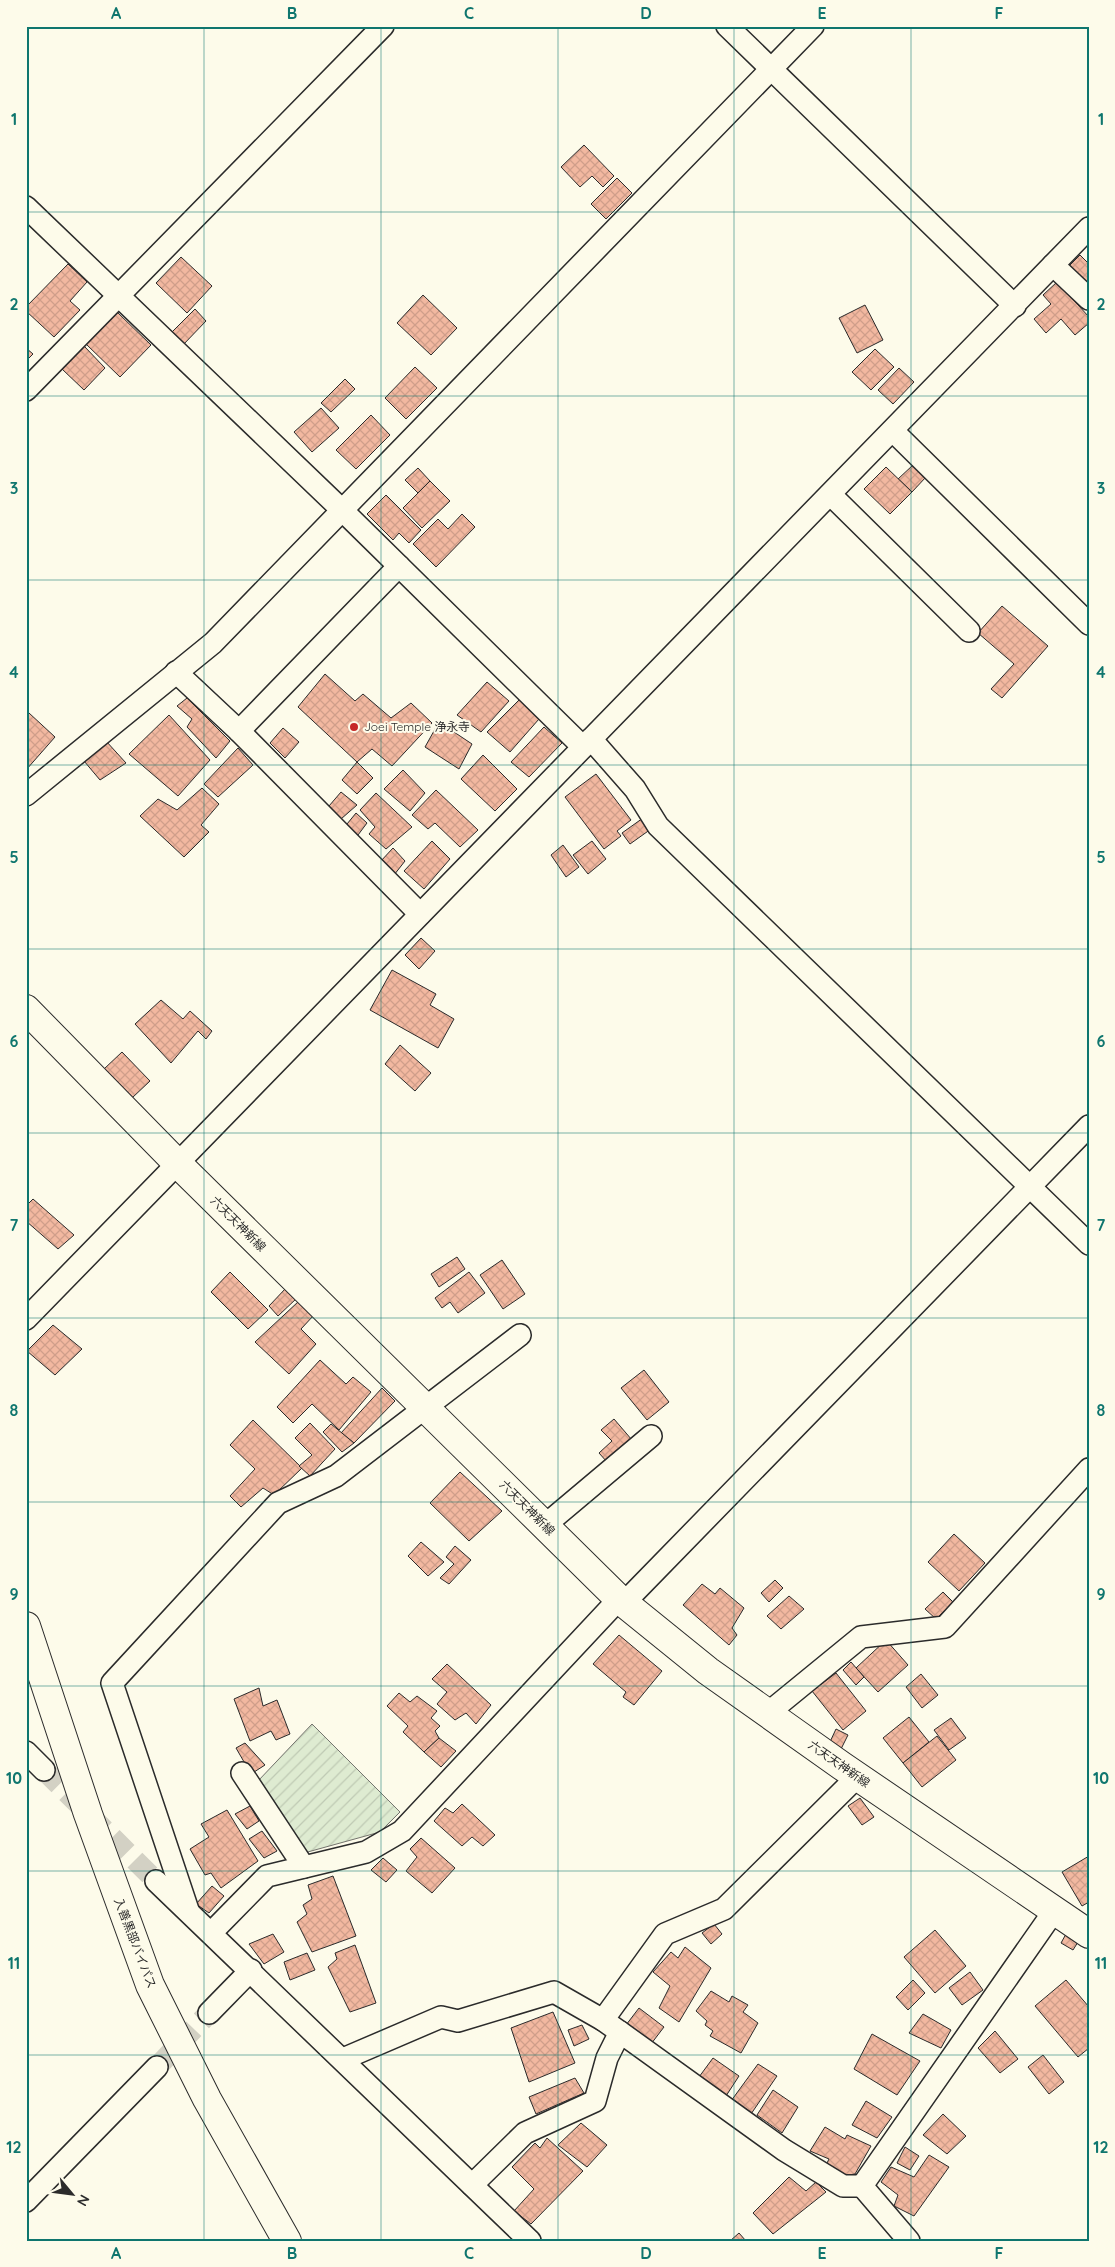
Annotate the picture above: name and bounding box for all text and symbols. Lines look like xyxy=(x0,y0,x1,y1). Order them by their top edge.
text: A xyxy=(111,3,122,23)
text: B xyxy=(287,3,297,23)
text: C xyxy=(464,3,474,23)
text: D xyxy=(640,3,652,23)
text: E xyxy=(817,3,827,23)
text: F xyxy=(995,3,1004,23)
text: 1 xyxy=(11,109,17,129)
text: 1 xyxy=(1098,109,1104,129)
text: 2 xyxy=(9,294,19,314)
text: 2 xyxy=(1096,294,1106,314)
text: 3 xyxy=(10,478,18,498)
text: 3 xyxy=(1097,478,1105,498)
text: 4 xyxy=(9,662,19,682)
text: 4 xyxy=(1096,662,1106,682)
place label: Joei Temple 浄永寺 xyxy=(364,719,470,734)
marker: Joei Temple 浄永寺 xyxy=(348,721,360,733)
text: 5 xyxy=(9,847,19,867)
text: 5 xyxy=(1096,847,1106,867)
text: 6 xyxy=(10,1031,19,1051)
text: 6 xyxy=(1097,1031,1106,1051)
street label: 六天天神新線 xyxy=(208,1193,269,1254)
text: 7 xyxy=(10,1215,19,1235)
text: 7 xyxy=(1097,1215,1106,1235)
text: 8 xyxy=(10,1400,19,1420)
text: 8 xyxy=(1097,1400,1106,1420)
street label: 六天天神新線 xyxy=(497,1477,558,1538)
text: 9 xyxy=(9,1584,19,1604)
text: 9 xyxy=(1096,1584,1106,1604)
street label: 六天天神新線 xyxy=(805,1737,873,1790)
text: 10 xyxy=(6,1768,22,1788)
text: 10 xyxy=(1093,1768,1109,1788)
street label: 入善黒部バイパス xyxy=(111,1895,160,1990)
text: 11 xyxy=(8,1953,20,1973)
text: 11 xyxy=(1095,1953,1107,1973)
text: 12 xyxy=(6,2137,22,2157)
text: 12 xyxy=(1093,2137,1109,2157)
north arrow xyxy=(48,2170,98,2220)
text: N xyxy=(73,2191,94,2209)
text: A xyxy=(111,2243,122,2263)
text: B xyxy=(287,2243,297,2263)
text: C xyxy=(464,2243,474,2263)
text: D xyxy=(640,2243,652,2263)
text: E xyxy=(817,2243,827,2263)
text: F xyxy=(995,2243,1004,2263)

